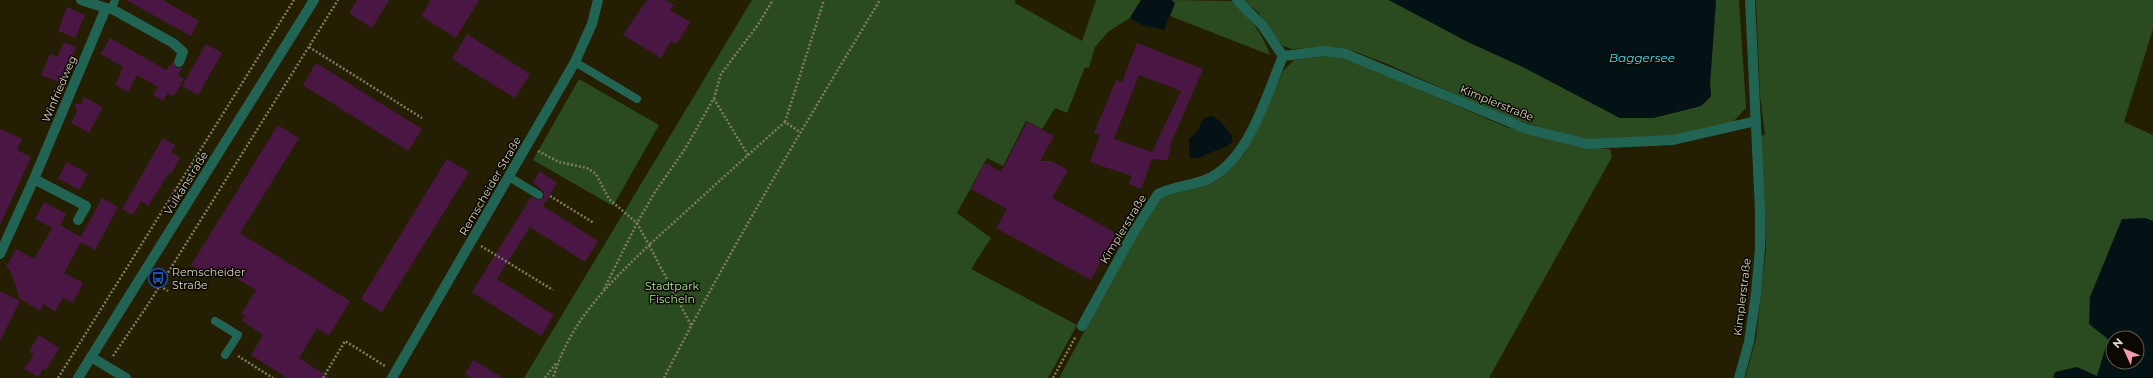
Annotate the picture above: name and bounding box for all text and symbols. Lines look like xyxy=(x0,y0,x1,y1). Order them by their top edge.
water label: Baggersee xyxy=(1609,50,1675,65)
street label: Winfriedweg xyxy=(39,53,79,125)
street label: Kimplerstraße xyxy=(1458,82,1536,124)
street label: Remscheider Straße xyxy=(456,134,524,238)
street label: Vulkanstraße xyxy=(161,148,211,217)
street label: Kimplerstraße xyxy=(1097,192,1149,266)
street label: Kimplerstraße xyxy=(1730,257,1754,337)
place label: Remscheider Straße xyxy=(172,265,245,292)
bus stop icon: Remscheider Straße xyxy=(147,267,169,289)
park label: Stadtpark Fischeln xyxy=(645,279,699,306)
north arrow xyxy=(2105,330,2145,370)
text: N xyxy=(2110,335,2126,351)

